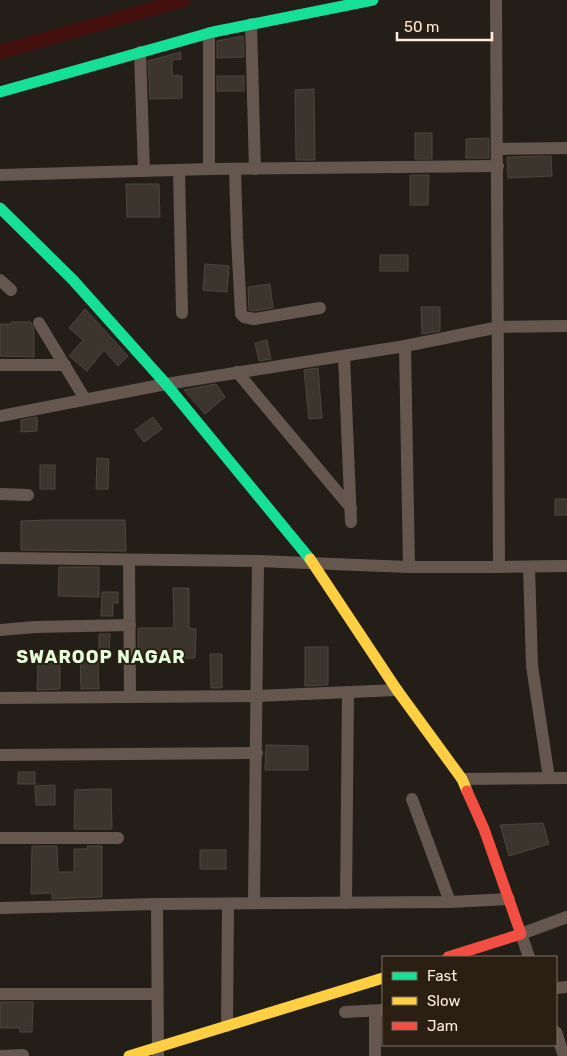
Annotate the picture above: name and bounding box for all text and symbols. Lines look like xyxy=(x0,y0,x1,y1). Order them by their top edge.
scale bar xyxy=(397,10,492,42)
text: 50 m xyxy=(404,18,439,36)
district label: SWAROOP NAGAR xyxy=(16,646,186,668)
legend xyxy=(382,956,557,1046)
text: Fast xyxy=(427,967,457,985)
text: Slow xyxy=(427,992,460,1010)
text: Jam xyxy=(427,1017,458,1035)

